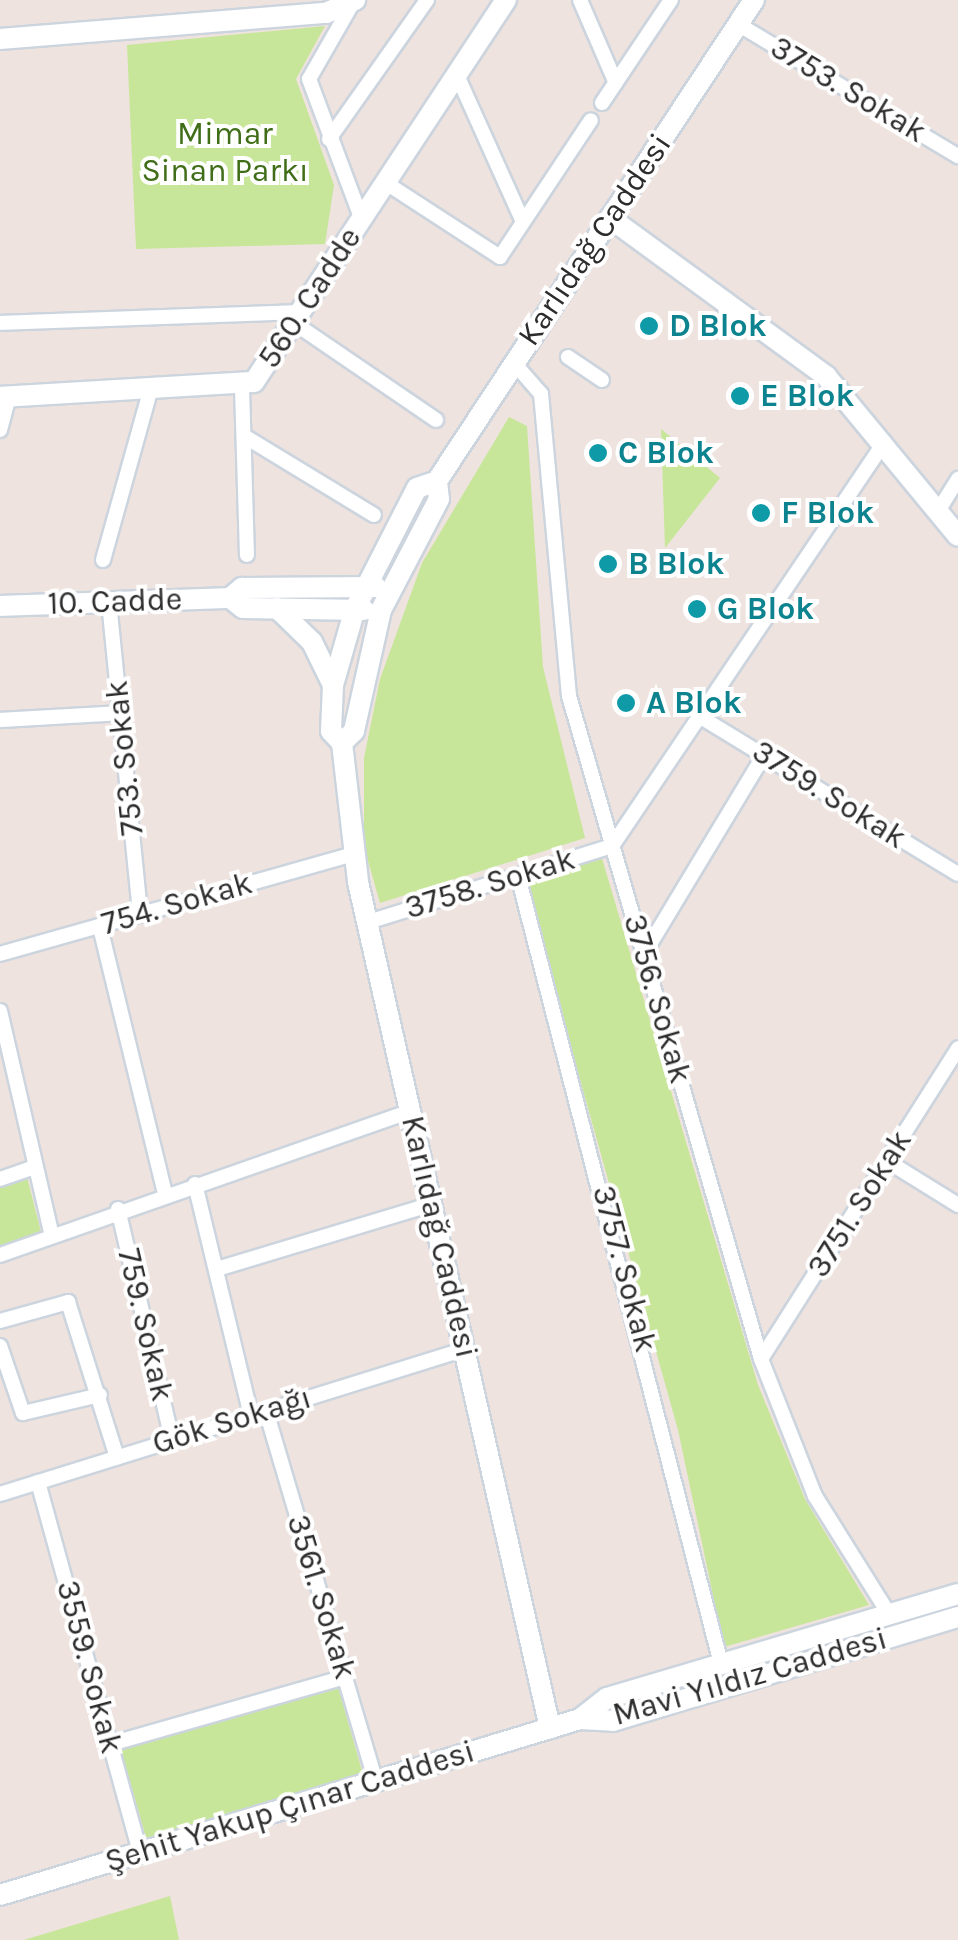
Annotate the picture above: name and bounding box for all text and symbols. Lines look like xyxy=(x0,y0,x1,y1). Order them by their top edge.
street label: 3753. Sokak xyxy=(763,29,933,151)
park label: Mimar Sinan Parkı xyxy=(141,116,309,191)
street label: Karlıdağ Caddesi xyxy=(510,127,680,353)
street label: 560. Cadde xyxy=(250,220,370,376)
place label: D Blok xyxy=(669,307,767,345)
marker: D Blok xyxy=(638,315,660,337)
place label: E Blok xyxy=(760,377,854,415)
marker: E Blok xyxy=(729,385,751,407)
place label: C Blok xyxy=(618,434,714,472)
marker: C Blok xyxy=(587,442,609,464)
place label: F Blok xyxy=(781,494,874,532)
marker: F Blok xyxy=(750,502,772,524)
place label: B Blok xyxy=(628,545,724,583)
marker: B Blok xyxy=(597,553,619,575)
street label: 10. Cadde xyxy=(47,580,183,624)
place label: G Blok xyxy=(717,590,814,628)
marker: G Blok xyxy=(686,598,708,620)
street label: 753. Sokak xyxy=(98,679,152,837)
place label: A Blok xyxy=(646,684,742,722)
marker: A Blok xyxy=(615,692,637,714)
street label: 3759. Sokak xyxy=(745,733,913,857)
street label: 3758. Sokak xyxy=(400,840,580,928)
street label: 754. Sokak xyxy=(97,864,257,944)
street label: 3756. Sokak xyxy=(615,910,699,1088)
street label: Karlıdağ Caddesi xyxy=(392,1112,486,1362)
street label: 3751. Sokak xyxy=(800,1123,920,1285)
street label: 3757. Sokak xyxy=(583,1182,665,1356)
street label: 759. Sokak xyxy=(109,1245,181,1405)
street label: Gök Sokağı xyxy=(148,1379,316,1463)
street label: 3561. Sokak xyxy=(278,1510,364,1684)
street label: 3559. Sokak xyxy=(47,1576,131,1758)
street label: Mavi Yıldız Caddesi xyxy=(609,1620,891,1734)
street label: Şehit Yakup Çınar Caddesi xyxy=(101,1732,479,1882)

